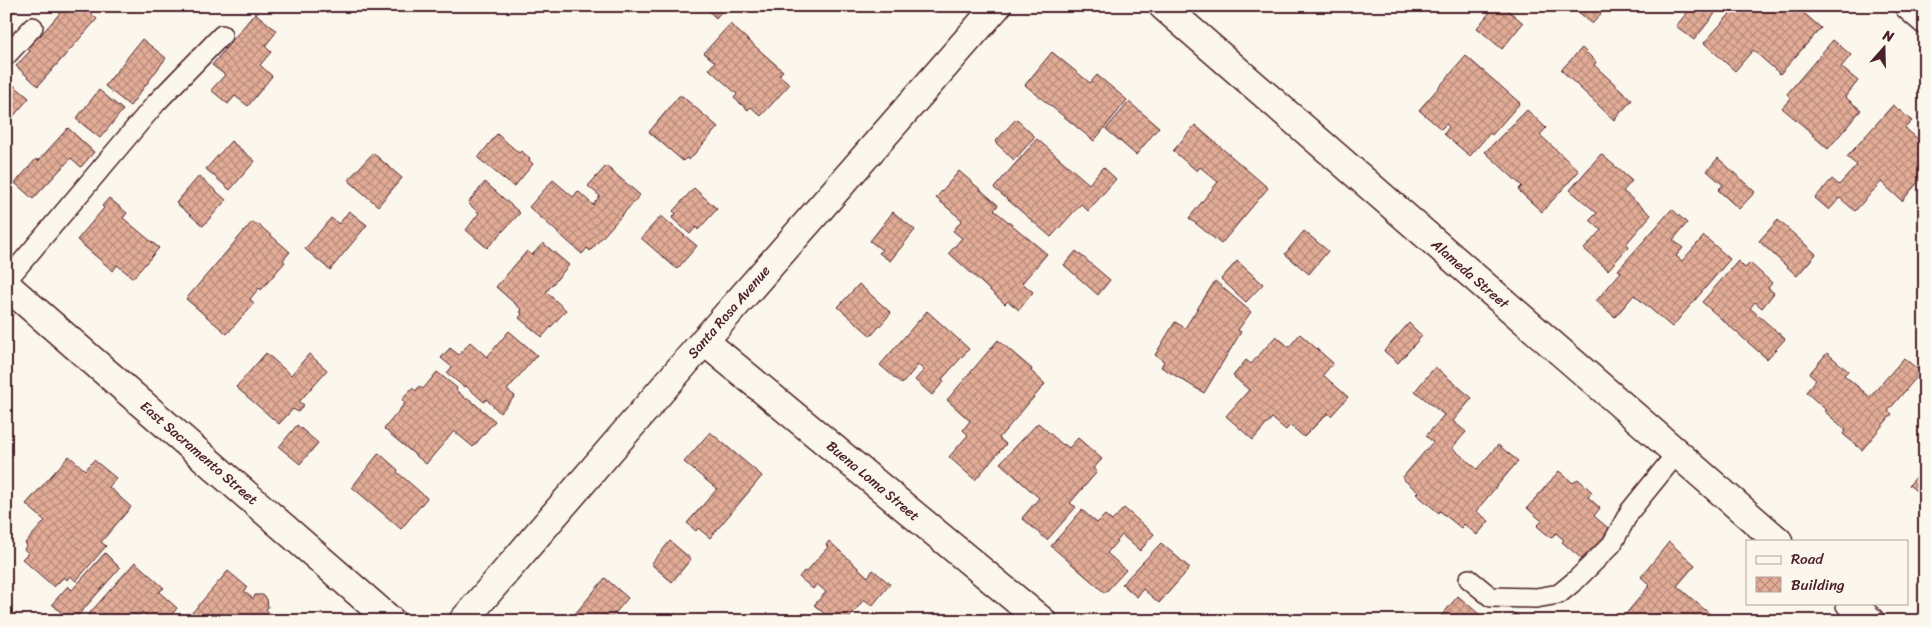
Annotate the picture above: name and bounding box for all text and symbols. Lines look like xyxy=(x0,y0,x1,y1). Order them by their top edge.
north arrow xyxy=(1858,22,1908,72)
text: N xyxy=(1879,23,1897,50)
street label: Alameda Street xyxy=(1424,232,1516,316)
street label: Santa Rosa Avenue xyxy=(681,260,777,364)
street label: East Sacramento Street xyxy=(134,394,264,512)
street label: Buena Loma Street xyxy=(821,434,925,528)
legend xyxy=(1746,540,1908,604)
text: Road xyxy=(1791,546,1824,572)
text: Building xyxy=(1791,572,1845,598)

